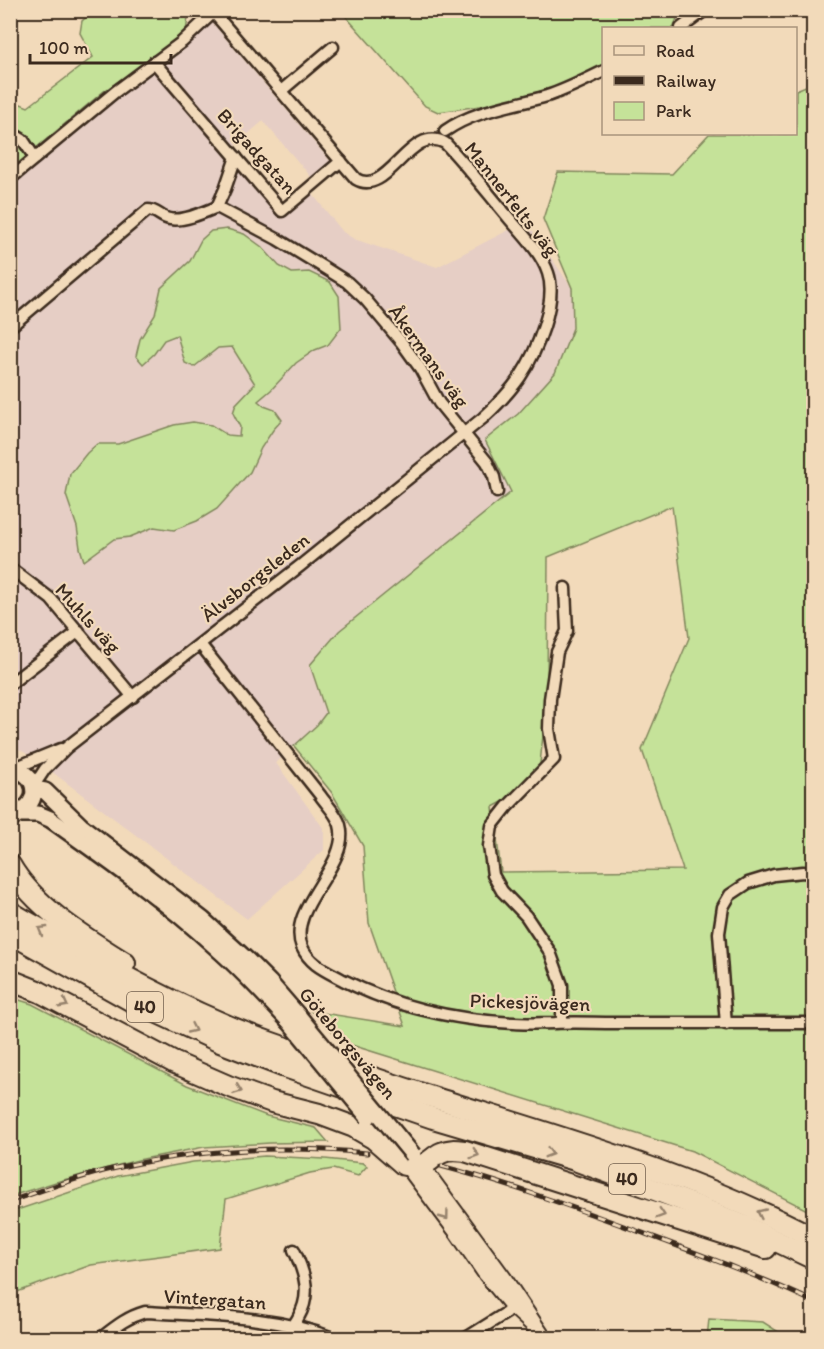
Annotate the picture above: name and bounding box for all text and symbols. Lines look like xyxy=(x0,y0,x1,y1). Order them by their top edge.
scale bar xyxy=(30,27,171,65)
legend xyxy=(602,27,797,135)
text: 100 m xyxy=(39,37,89,59)
text: Road xyxy=(656,40,695,62)
text: Railway xyxy=(656,70,717,92)
text: Park xyxy=(656,100,691,122)
street label: Brigadgatan xyxy=(212,103,302,199)
street label: Mannerfelts väg xyxy=(460,137,565,262)
street label: Åkermans väg xyxy=(384,300,475,413)
street label: Älvsborgsleden xyxy=(196,527,314,627)
street label: Muhls väg xyxy=(50,578,126,659)
one-way arrow xyxy=(38,926,48,937)
street label: Göteborgsvägen xyxy=(294,982,402,1104)
street label: Pickesjövägen xyxy=(469,988,591,1016)
road number: 40 xyxy=(127,992,163,1022)
one-way arrow xyxy=(57,997,68,1008)
one-way arrow xyxy=(186,1021,197,1033)
one-way arrow xyxy=(233,1083,243,1096)
one-way arrow xyxy=(543,1146,554,1158)
one-way arrow xyxy=(469,1147,480,1160)
road number: 40 xyxy=(609,1164,645,1194)
one-way arrow xyxy=(655,1206,666,1219)
one-way arrow xyxy=(756,1208,767,1220)
one-way arrow xyxy=(438,1209,449,1220)
street label: Vintergatan xyxy=(163,1283,267,1315)

